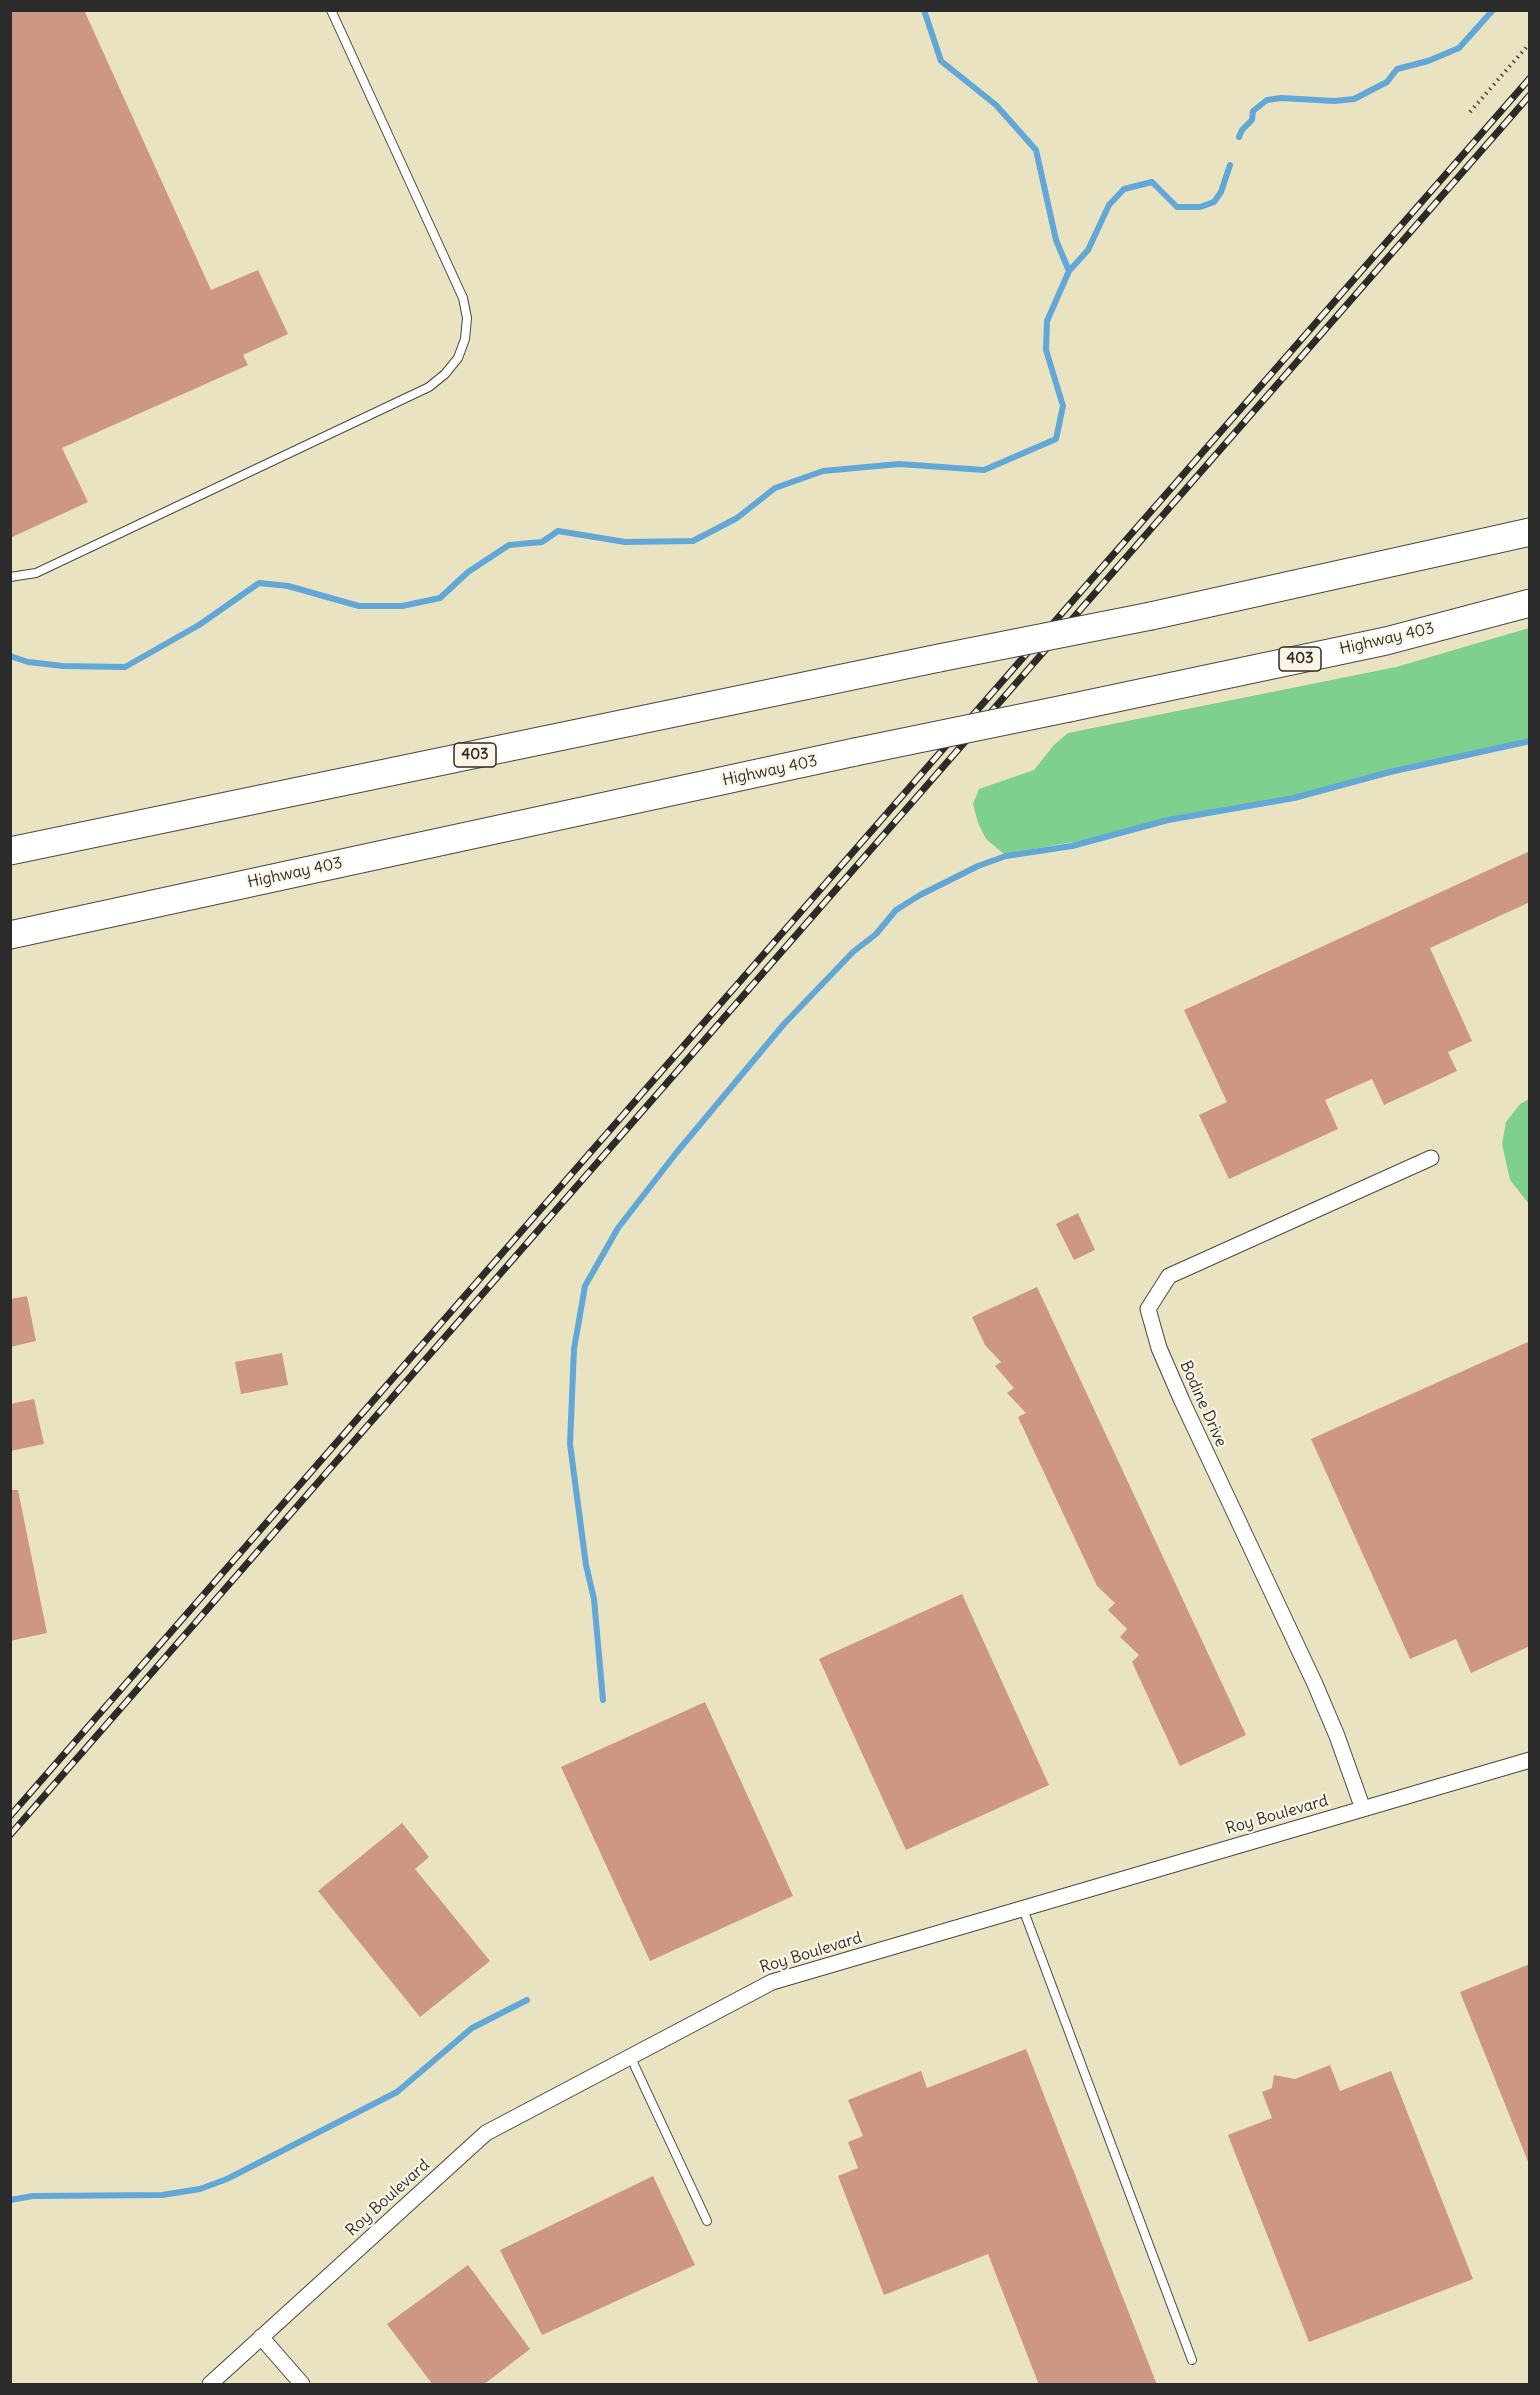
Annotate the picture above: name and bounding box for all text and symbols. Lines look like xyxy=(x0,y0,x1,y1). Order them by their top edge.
street label: Highway 403 xyxy=(1338,619,1436,659)
road number: 403 xyxy=(1279,647,1321,671)
road number: 403 xyxy=(454,743,496,767)
street label: Highway 403 xyxy=(721,752,819,790)
street label: Highway 403 xyxy=(246,854,344,892)
street label: Bodine Drive xyxy=(1176,1358,1230,1450)
street label: Roy Boulevard xyxy=(1224,1791,1330,1839)
street label: Roy Boulevard xyxy=(758,1928,864,1978)
street label: Roy Boulevard xyxy=(342,2156,434,2240)

